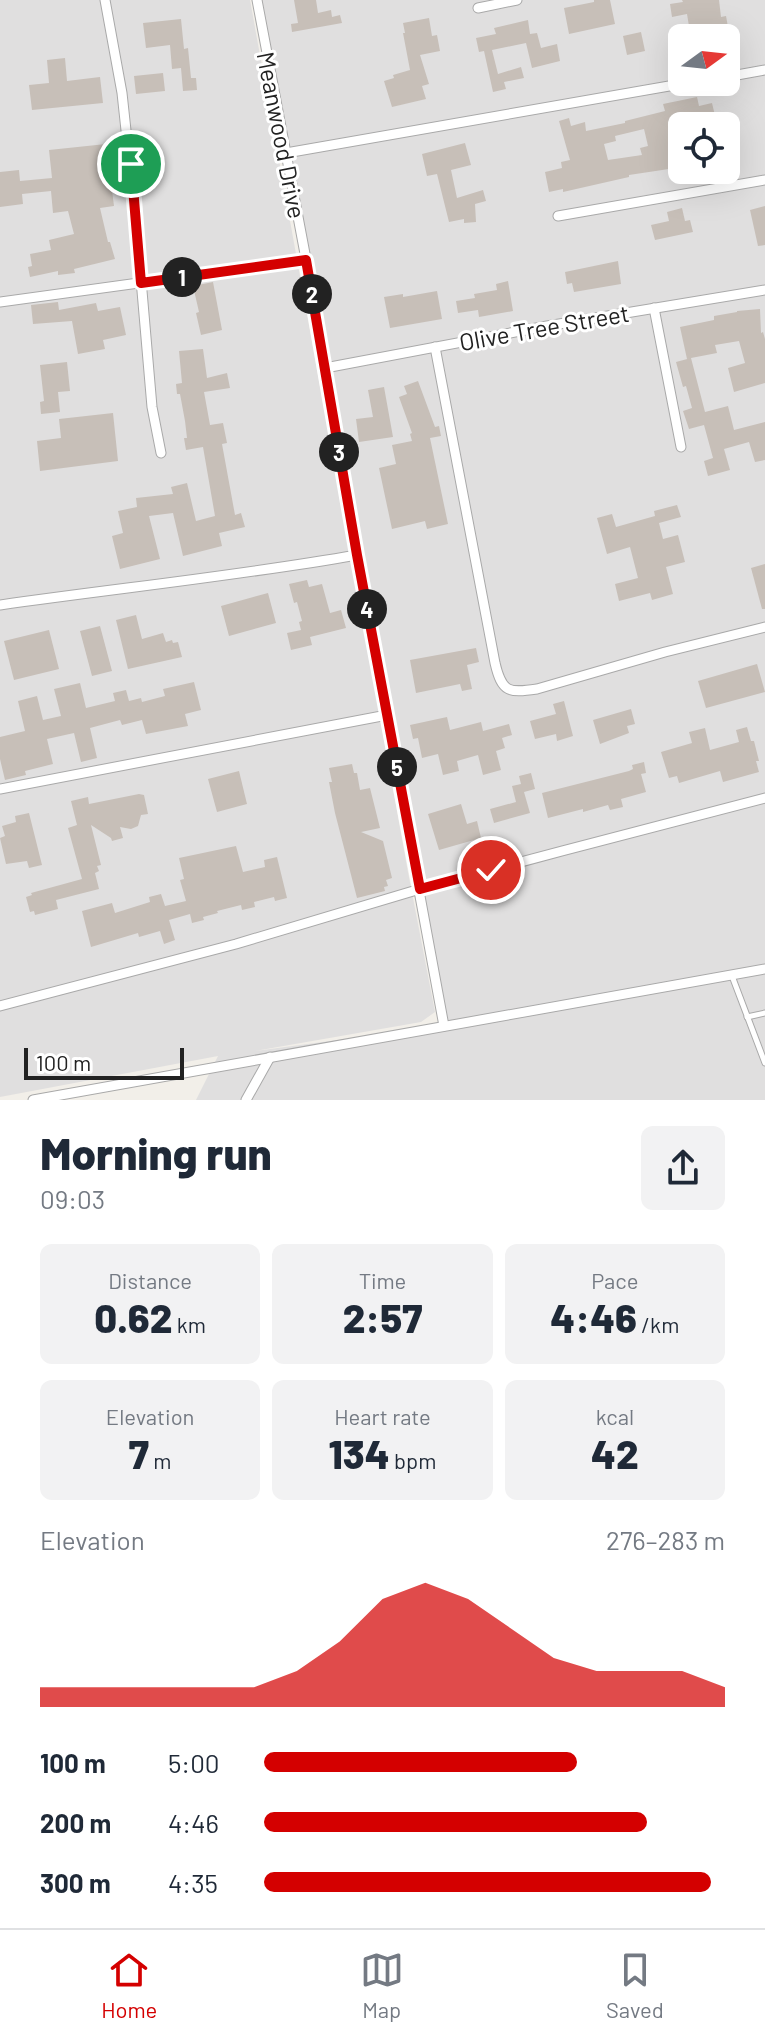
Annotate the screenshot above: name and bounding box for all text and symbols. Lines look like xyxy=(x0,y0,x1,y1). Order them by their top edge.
north arrow xyxy=(668,24,740,96)
map controls xyxy=(668,24,740,184)
street label: Meanwood Drive xyxy=(252,49,312,221)
button: locate xyxy=(668,112,740,184)
pin xyxy=(97,130,165,198)
icon: arrive xyxy=(109,142,153,186)
pin: 1 xyxy=(162,257,202,297)
text: 1 xyxy=(178,264,186,290)
pin: 2 xyxy=(292,274,332,314)
text: 2 xyxy=(306,281,318,307)
street label: Olive Tree Street xyxy=(457,298,631,356)
pin: 3 xyxy=(319,432,359,472)
text: 3 xyxy=(333,439,345,465)
pin: 4 xyxy=(347,589,387,629)
text: 4 xyxy=(360,596,374,622)
pin: 5 xyxy=(377,747,417,787)
text: 5 xyxy=(391,754,403,780)
pin xyxy=(457,836,525,904)
icon: check xyxy=(469,848,513,892)
scale bar xyxy=(24,1044,184,1080)
text: 100 m xyxy=(36,1049,91,1075)
text: Morning run xyxy=(40,1126,272,1179)
button: share xyxy=(641,1126,725,1210)
text: 09:03 xyxy=(40,1183,105,1214)
text: Distance xyxy=(108,1267,192,1293)
text: Time xyxy=(359,1267,406,1293)
text: Pace xyxy=(591,1267,638,1293)
text: 0.62 xyxy=(94,1293,172,1341)
text: 2:57 xyxy=(343,1293,422,1341)
text: 4:46 xyxy=(550,1293,637,1341)
text: km xyxy=(172,1311,206,1337)
text: /km xyxy=(637,1311,679,1337)
text: Elevation xyxy=(106,1403,194,1429)
text: Heart rate xyxy=(334,1403,431,1429)
text: kcal xyxy=(596,1403,634,1429)
text: 7 xyxy=(129,1429,149,1477)
text: 134 xyxy=(329,1429,390,1477)
text: 42 xyxy=(591,1429,639,1477)
text: m xyxy=(149,1447,172,1473)
text: bpm xyxy=(390,1447,436,1473)
text: Elevation xyxy=(40,1524,145,1555)
text: 276–283 m xyxy=(606,1524,725,1555)
text: 100 m xyxy=(40,1747,106,1778)
text: 5:00 xyxy=(168,1747,220,1778)
text: 200 m xyxy=(40,1807,111,1838)
text: 4:46 xyxy=(168,1807,219,1838)
text: 300 m xyxy=(40,1867,111,1898)
text: 4:35 xyxy=(168,1867,218,1898)
tab: Home xyxy=(101,1948,157,2022)
tab: Map xyxy=(360,1948,404,2022)
tab: Saved xyxy=(606,1948,664,2022)

